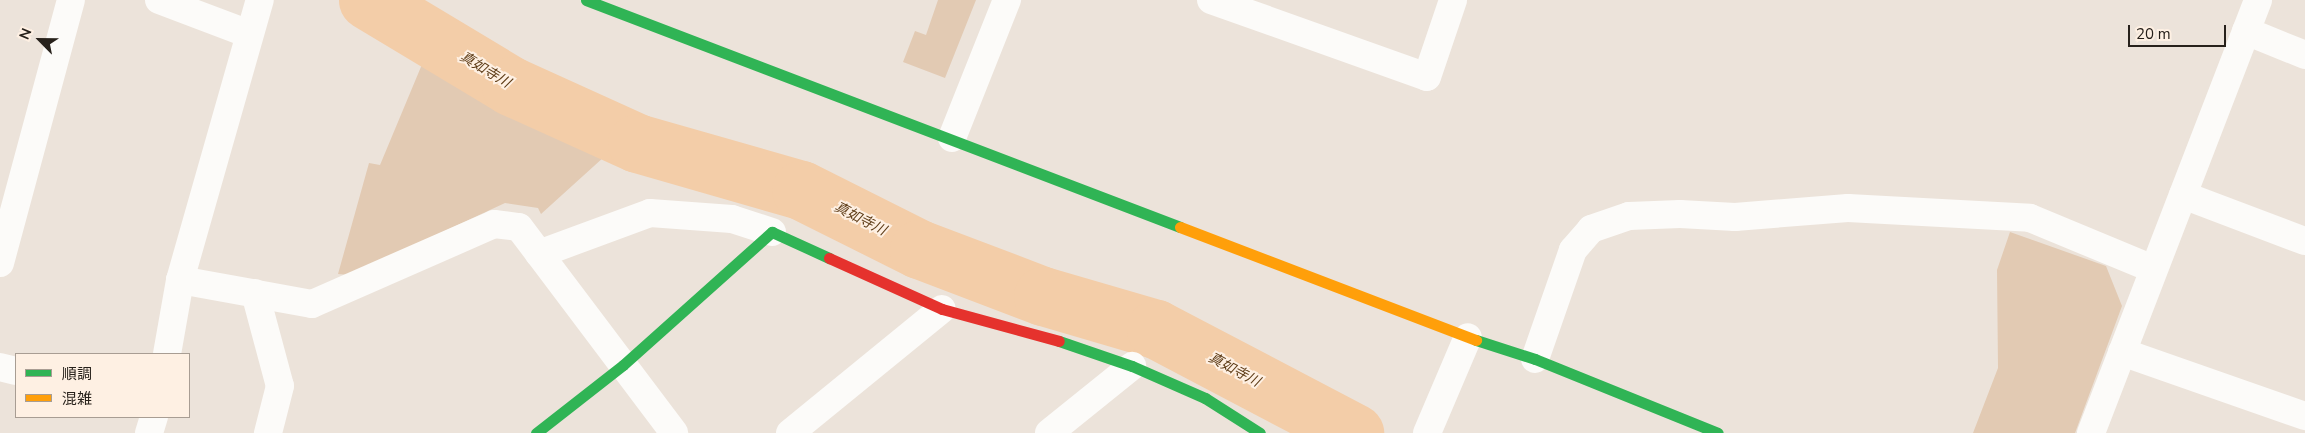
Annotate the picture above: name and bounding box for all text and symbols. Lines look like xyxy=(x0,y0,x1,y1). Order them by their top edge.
north arrow xyxy=(15,15,65,65)
scale bar xyxy=(2130,15,2228,47)
text: 20 m xyxy=(2136,24,2171,44)
text: N xyxy=(15,25,37,42)
water label: 真如寺川 xyxy=(457,48,513,92)
water label: 真如寺川 xyxy=(831,199,889,239)
water label: 真如寺川 xyxy=(1205,349,1263,391)
legend xyxy=(15,353,190,418)
text: 順調 xyxy=(62,364,92,384)
text: 混雑 xyxy=(62,389,92,409)

